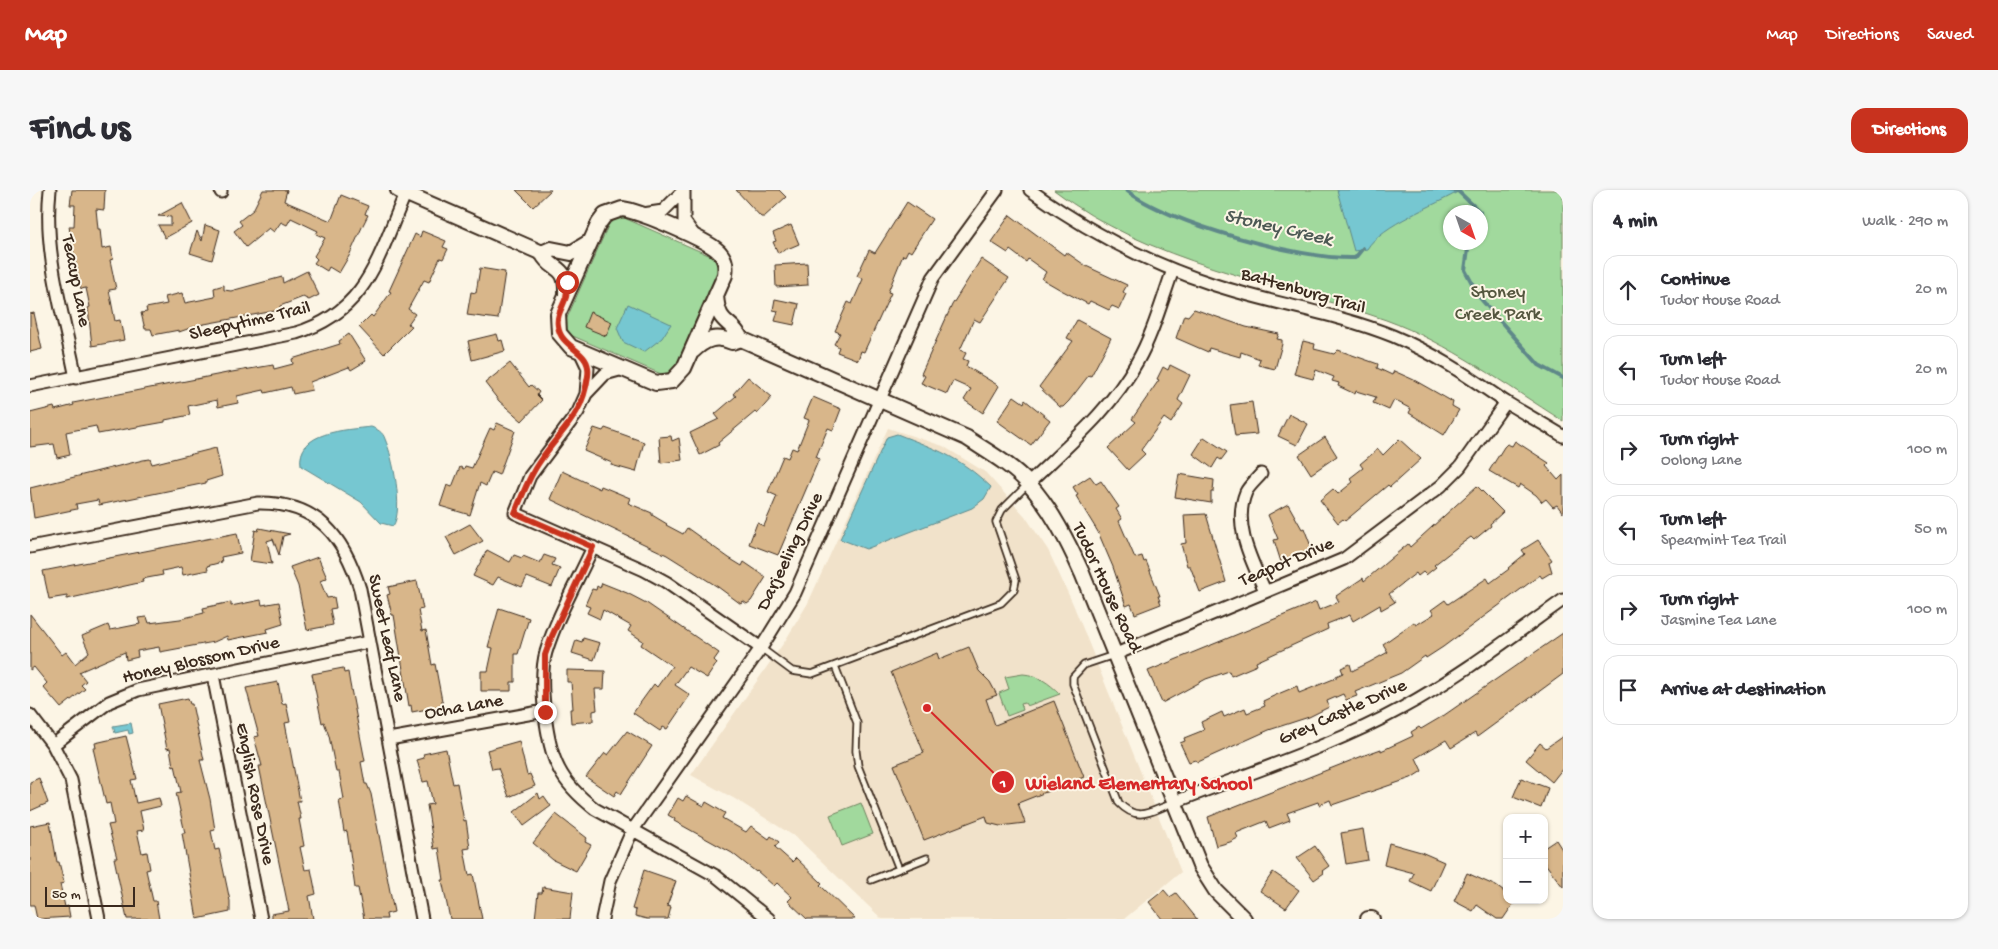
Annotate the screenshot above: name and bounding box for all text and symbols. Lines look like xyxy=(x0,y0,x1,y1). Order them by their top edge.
text: Map xyxy=(25,21,67,50)
text: Map xyxy=(1766,25,1798,46)
text: Directions xyxy=(1826,25,1899,46)
text: Saved xyxy=(1927,25,1973,46)
button: Directions xyxy=(1851,108,1968,153)
text: Find us xyxy=(30,110,130,151)
water label: Stoney Creek xyxy=(1222,205,1336,253)
north arrow xyxy=(1443,205,1488,250)
text: 4 min xyxy=(1613,210,1657,235)
text: Walk · 290 m xyxy=(1862,213,1948,232)
street label: Teacup Lane xyxy=(55,232,95,329)
street label: Battenburg Trail xyxy=(1237,263,1368,321)
text: Continue xyxy=(1661,269,1730,292)
route start xyxy=(556,271,579,294)
icon: ahead xyxy=(1614,276,1642,304)
text: 20 m xyxy=(1915,281,1947,300)
park label: Stoney Creek Park xyxy=(1455,282,1542,327)
text: Tudor House Road xyxy=(1661,292,1780,311)
street label: Sleepytime Trail xyxy=(187,297,313,347)
text: Turn left xyxy=(1661,349,1725,372)
icon: left xyxy=(1614,356,1642,384)
text: 20 m xyxy=(1915,361,1947,380)
text: Tudor House Road xyxy=(1661,372,1780,391)
text: Turn right xyxy=(1661,429,1737,452)
icon: right xyxy=(1614,436,1642,464)
text: 100 m xyxy=(1907,441,1947,460)
text: Oolong Lane xyxy=(1661,452,1742,471)
street label: Darjeeling Drive xyxy=(752,489,830,617)
text: Turn left xyxy=(1661,509,1725,532)
icon: left xyxy=(1614,516,1642,544)
street label: Tudor House Road xyxy=(1065,518,1147,658)
text: 50 m xyxy=(1914,521,1947,540)
text: Spearmint Tea Trail xyxy=(1661,532,1787,551)
street label: Teapot Drive xyxy=(1235,533,1338,594)
street label: Sweet Leaf Lane xyxy=(361,572,411,704)
text: Turn right xyxy=(1661,589,1737,612)
icon: right xyxy=(1614,596,1642,624)
text: 100 m xyxy=(1907,601,1947,620)
text: Jasmine Tea Lane xyxy=(1661,612,1776,631)
street label: Honey Blossom Drive xyxy=(120,632,282,690)
street label: Grey Castle Drive xyxy=(1275,674,1411,752)
icon: arrive xyxy=(1614,676,1642,704)
text: Arrive at destination xyxy=(1661,679,1825,702)
street label: Ocha Lane xyxy=(423,690,505,726)
route end xyxy=(534,701,557,724)
street label: English Rose Drive xyxy=(229,721,279,867)
callout: Wieland Elementary School xyxy=(991,764,1263,799)
text: Wieland Elementary School xyxy=(1024,774,1253,797)
text: 1 xyxy=(999,775,1006,793)
map controls xyxy=(1503,814,1548,904)
button: + xyxy=(1503,814,1548,859)
button: − xyxy=(1503,859,1548,904)
scale bar xyxy=(45,884,135,907)
text: 50 m xyxy=(52,887,81,904)

